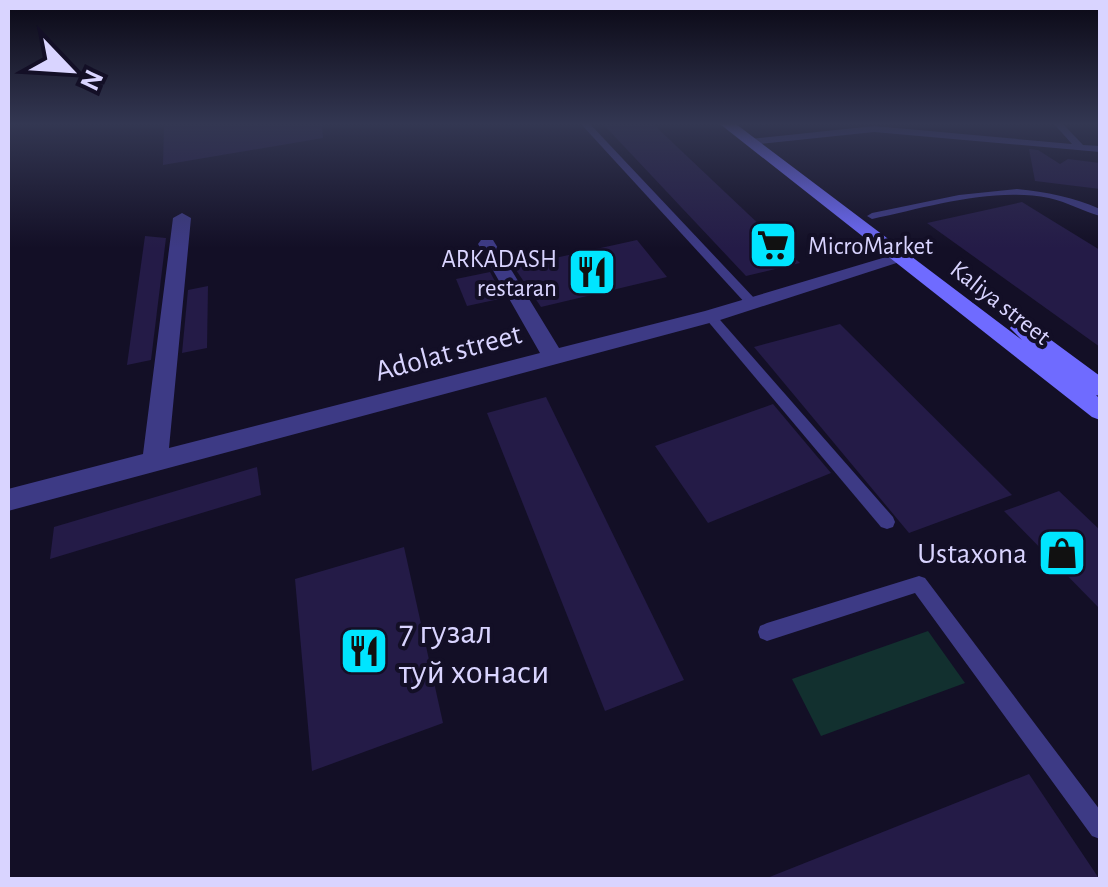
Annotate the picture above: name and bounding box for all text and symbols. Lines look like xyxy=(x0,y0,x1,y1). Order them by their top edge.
north arrow xyxy=(20,20,120,120)
text: N xyxy=(74,65,108,94)
supermarket icon: MicroMarket xyxy=(747,219,799,271)
place label: MicroMarket xyxy=(808,234,933,259)
restaurant icon: ARKADASH restaran xyxy=(566,246,618,298)
place label: ARKADASH restaran xyxy=(441,247,557,301)
street label: Kaliya street xyxy=(945,257,1055,350)
street label: Adolat street xyxy=(372,319,525,387)
shop icon: Ustaxona xyxy=(1036,527,1088,579)
place label: Ustaxona xyxy=(917,539,1027,569)
place label: 7 гузал туй хонаси xyxy=(398,615,549,690)
restaurant icon: 7 гузал туй хонаси xyxy=(338,625,390,677)

